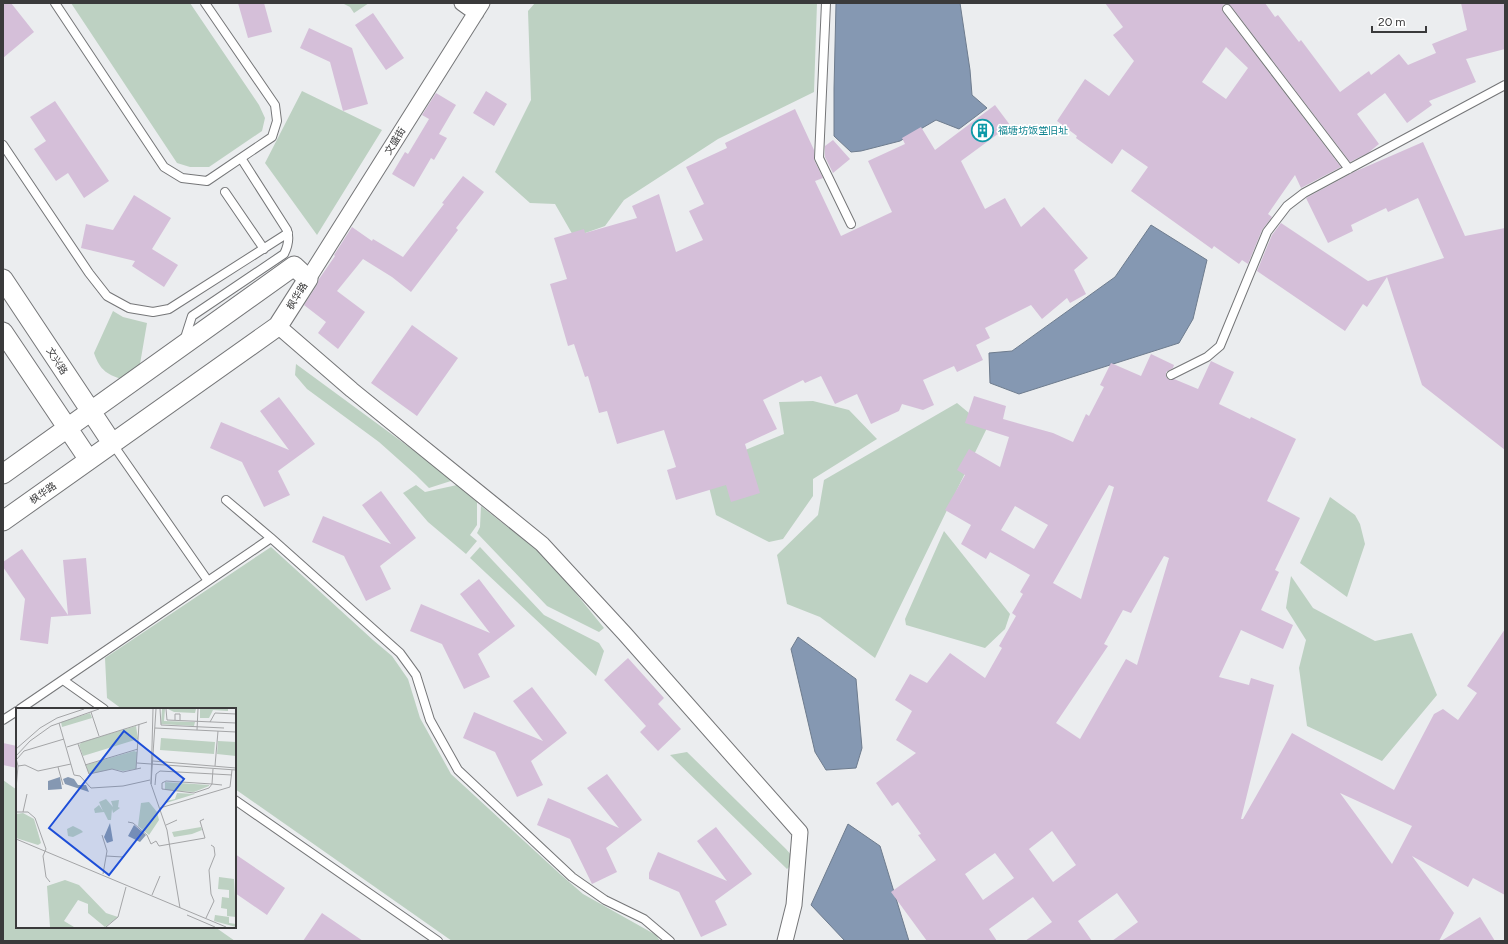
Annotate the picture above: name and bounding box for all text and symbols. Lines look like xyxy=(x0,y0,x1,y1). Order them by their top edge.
scale bar xyxy=(1372,8,1426,34)
text: 20 m xyxy=(1378,15,1406,29)
building icon: 福塘坊饭堂旧址 xyxy=(970,117,996,143)
place label: 福塘坊饭堂旧址 xyxy=(998,124,1068,137)
street label: 文盛街 xyxy=(382,125,408,157)
street label: 枫华路 xyxy=(284,280,310,312)
street label: 文兴路 xyxy=(43,345,71,377)
street label: 枫华路 xyxy=(27,479,59,507)
inset map xyxy=(16,708,236,928)

